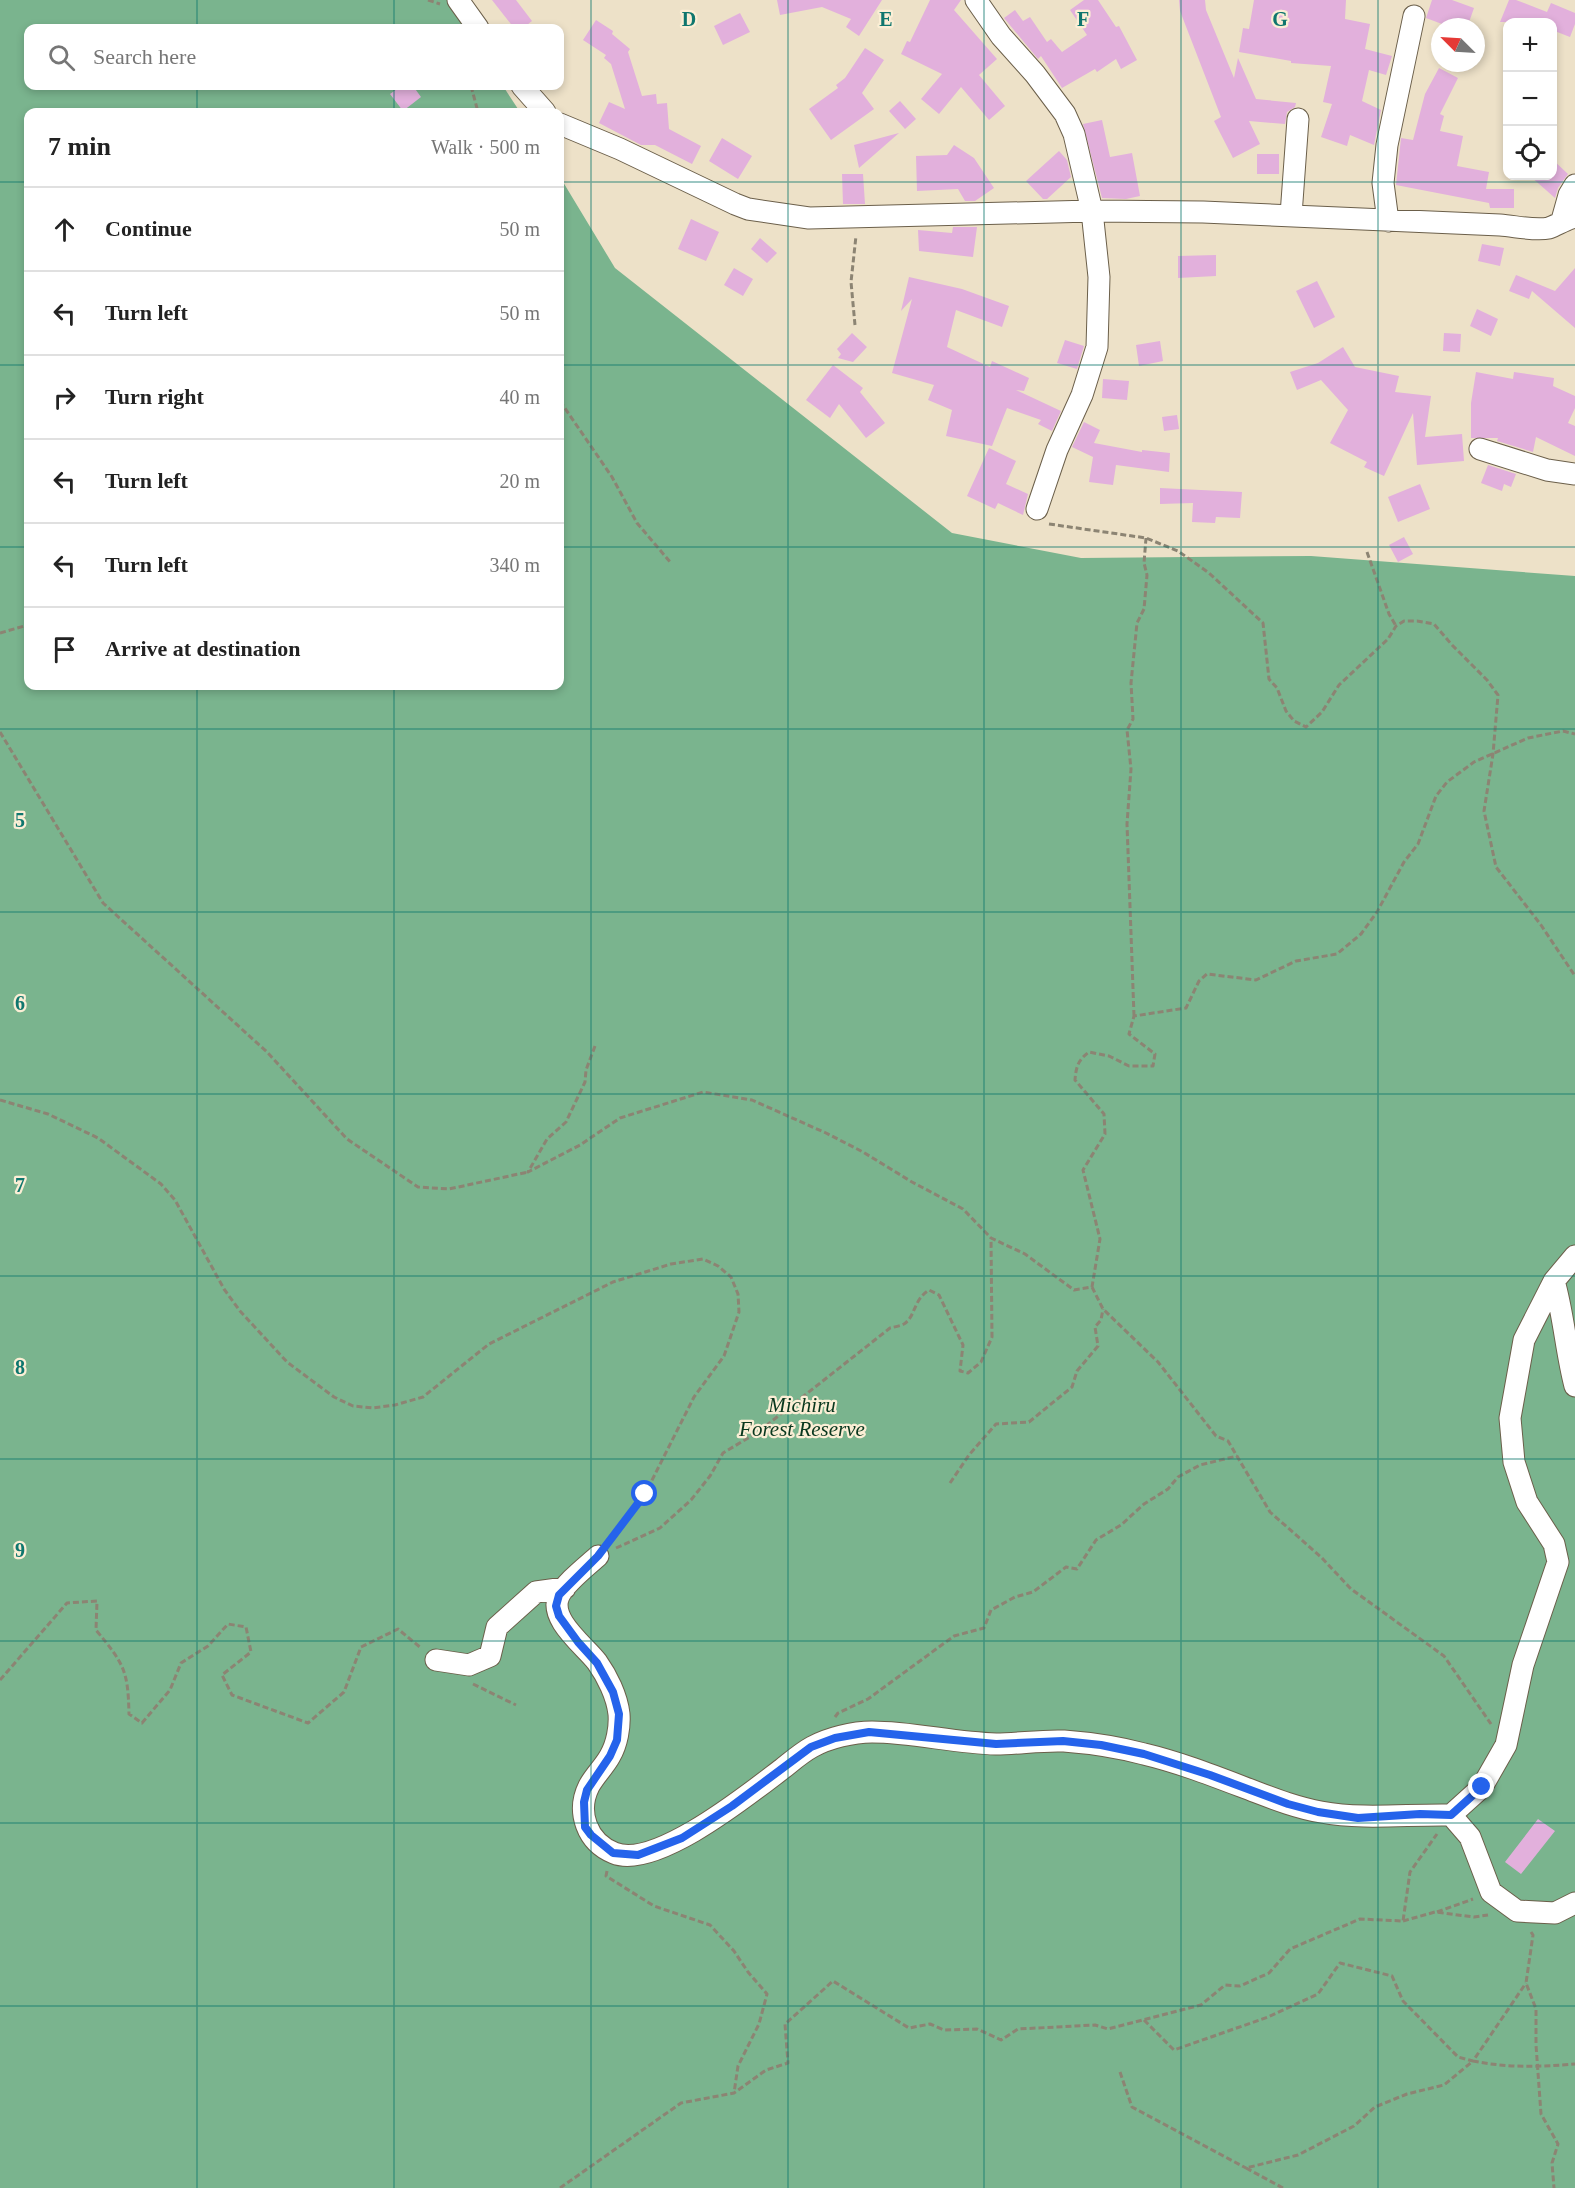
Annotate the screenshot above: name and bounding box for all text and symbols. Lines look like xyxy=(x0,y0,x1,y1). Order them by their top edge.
text: D xyxy=(682,8,696,30)
text: E xyxy=(879,8,893,30)
text: F xyxy=(1077,8,1089,30)
text: G xyxy=(1272,8,1288,30)
north arrow xyxy=(1431,18,1485,72)
map controls xyxy=(1503,18,1557,180)
button: + xyxy=(1503,18,1557,72)
search box xyxy=(24,24,564,90)
icon: search xyxy=(45,41,78,74)
text: Search here xyxy=(93,44,196,69)
button: − xyxy=(1503,72,1557,126)
button: locate xyxy=(1503,126,1557,180)
text: 7 min xyxy=(48,132,111,161)
text: Walk · 500 m xyxy=(431,136,540,158)
icon: ahead xyxy=(48,213,81,246)
text: Continue xyxy=(105,216,192,241)
text: 50 m xyxy=(499,218,540,240)
icon: left xyxy=(48,297,81,330)
text: Turn left xyxy=(105,300,188,325)
text: 50 m xyxy=(499,302,540,324)
icon: right xyxy=(48,381,81,414)
text: Turn right xyxy=(105,384,204,409)
text: 40 m xyxy=(499,386,540,408)
icon: left xyxy=(48,465,81,498)
text: Turn left xyxy=(105,468,188,493)
text: 20 m xyxy=(499,470,540,492)
icon: left xyxy=(48,549,81,582)
text: Turn left xyxy=(105,552,188,577)
text: 340 m xyxy=(489,554,540,576)
icon: arrive xyxy=(48,633,81,666)
text: Arrive at destination xyxy=(105,636,301,661)
text: 5 xyxy=(15,809,25,831)
text: 6 xyxy=(15,992,25,1014)
text: 7 xyxy=(15,1174,25,1196)
text: 8 xyxy=(15,1356,25,1378)
park label: Michiru Forest Reserve xyxy=(738,1393,865,1441)
route start xyxy=(631,1480,657,1506)
text: 9 xyxy=(15,1539,25,1561)
route end xyxy=(1468,1773,1494,1799)

